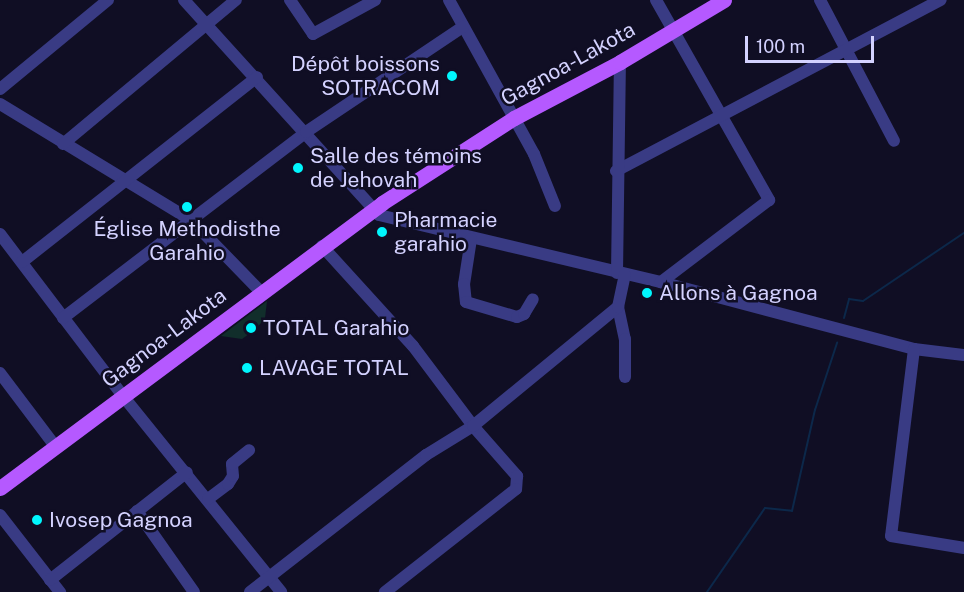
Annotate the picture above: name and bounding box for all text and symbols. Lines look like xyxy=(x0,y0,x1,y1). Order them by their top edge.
street label: Gagnoa-Lakota xyxy=(497,17,639,111)
scale bar xyxy=(748,24,877,62)
text: 100 m xyxy=(756,36,805,57)
place label: Dépôt boissons SOTRACOM xyxy=(291,51,440,101)
marker: Dépôt boissons SOTRACOM xyxy=(445,69,459,83)
place label: Salle des témoins de Jehovah xyxy=(310,143,482,193)
marker: Salle des témoins de Jehovah xyxy=(291,161,305,175)
marker: Église Methodisthe Garahio xyxy=(180,200,194,214)
place label: Pharmacie garahio xyxy=(394,207,497,257)
place label: Église Methodisthe Garahio xyxy=(93,216,281,266)
marker: Pharmacie garahio xyxy=(375,225,389,239)
place label: Allons à Gagnoa xyxy=(659,280,818,306)
street label: Gagnoa-Lakota xyxy=(97,283,231,393)
marker: Allons à Gagnoa xyxy=(640,286,654,300)
place label: TOTAL Garahio xyxy=(263,315,409,341)
marker: TOTAL Garahio xyxy=(244,321,258,335)
place label: LAVAGE TOTAL xyxy=(259,355,409,381)
marker: LAVAGE TOTAL xyxy=(240,361,254,375)
place label: Ivosep Gagnoa xyxy=(49,507,193,533)
marker: Ivosep Gagnoa xyxy=(30,513,44,527)

